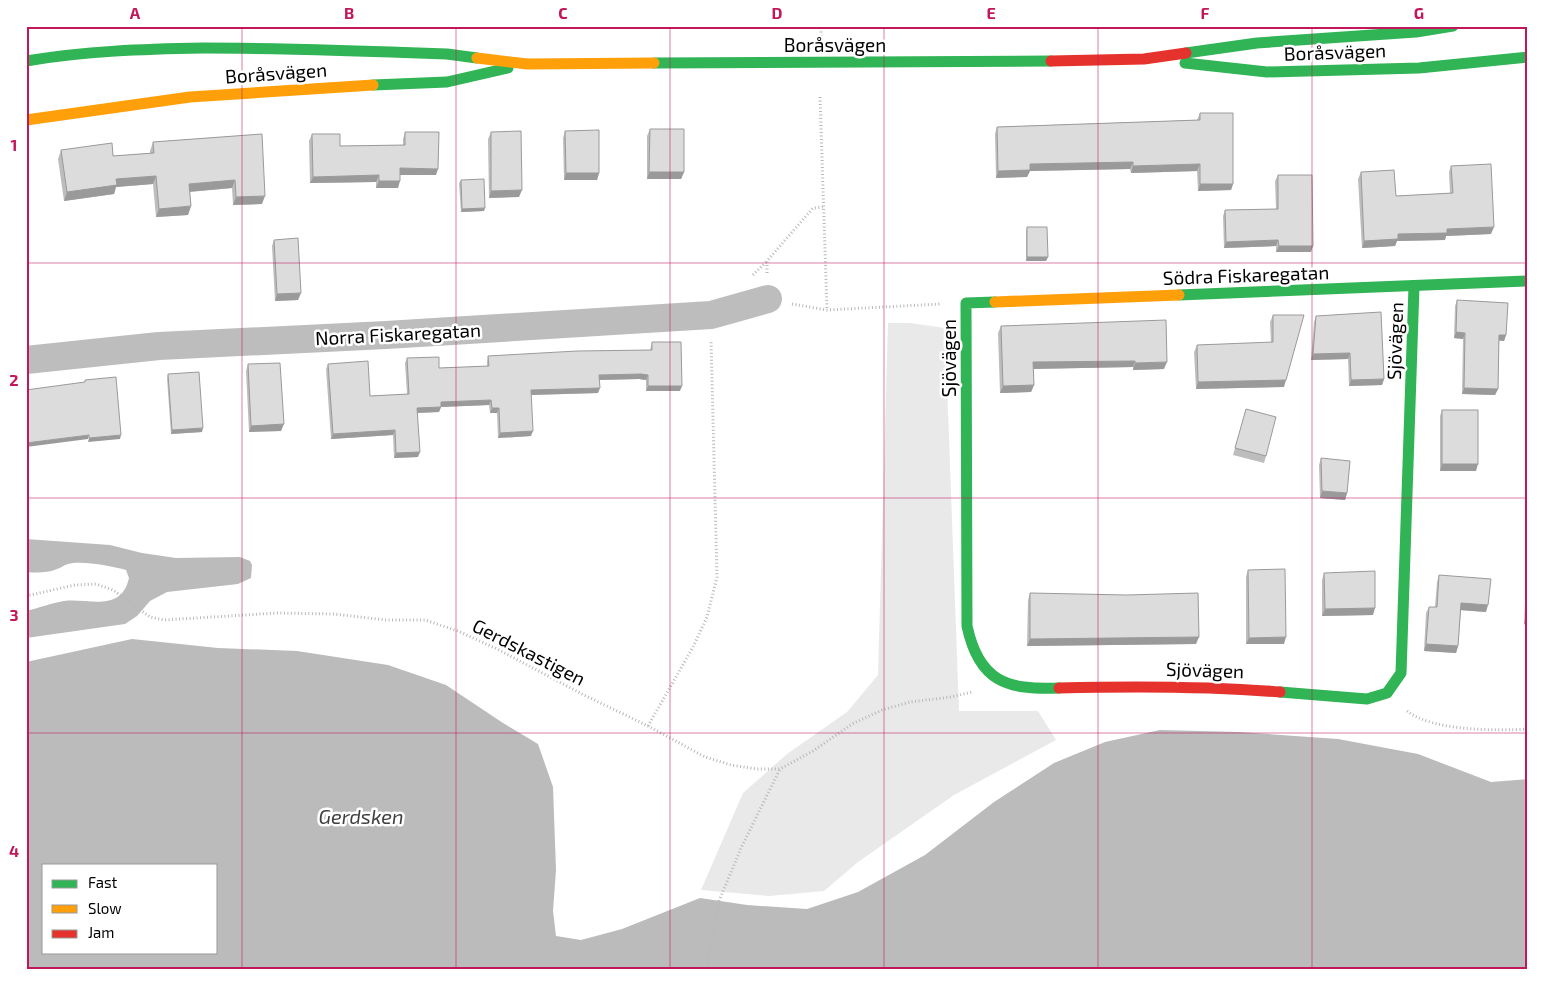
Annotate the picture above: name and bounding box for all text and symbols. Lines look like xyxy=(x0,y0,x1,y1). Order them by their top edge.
text: A xyxy=(130,3,141,22)
text: B xyxy=(344,3,354,22)
text: C xyxy=(558,3,568,22)
text: D xyxy=(772,3,783,22)
text: E xyxy=(986,3,996,22)
text: F xyxy=(1201,3,1210,22)
text: G xyxy=(1414,3,1424,22)
street label: Boråsvägen xyxy=(784,33,886,56)
street label: Boråsvägen xyxy=(1283,38,1387,65)
street label: Boråsvägen xyxy=(224,57,328,88)
text: 1 xyxy=(11,135,17,154)
street label: Södra Fiskaregatan xyxy=(1162,260,1330,289)
street label: Sjövägen xyxy=(1382,301,1407,380)
street label: Norra Fiskaregatan xyxy=(314,318,481,349)
street label: Sjövägen xyxy=(937,319,960,397)
text: 2 xyxy=(9,370,19,389)
text: 3 xyxy=(9,605,19,624)
street label: Gerdskastigen xyxy=(469,613,590,690)
street label: Sjövägen xyxy=(1166,657,1245,682)
water label: Gerdsken xyxy=(318,804,404,828)
text: 4 xyxy=(9,841,19,860)
legend xyxy=(42,864,218,954)
text: Fast xyxy=(88,873,118,891)
text: Slow xyxy=(88,899,122,917)
text: Jam xyxy=(88,923,114,941)

